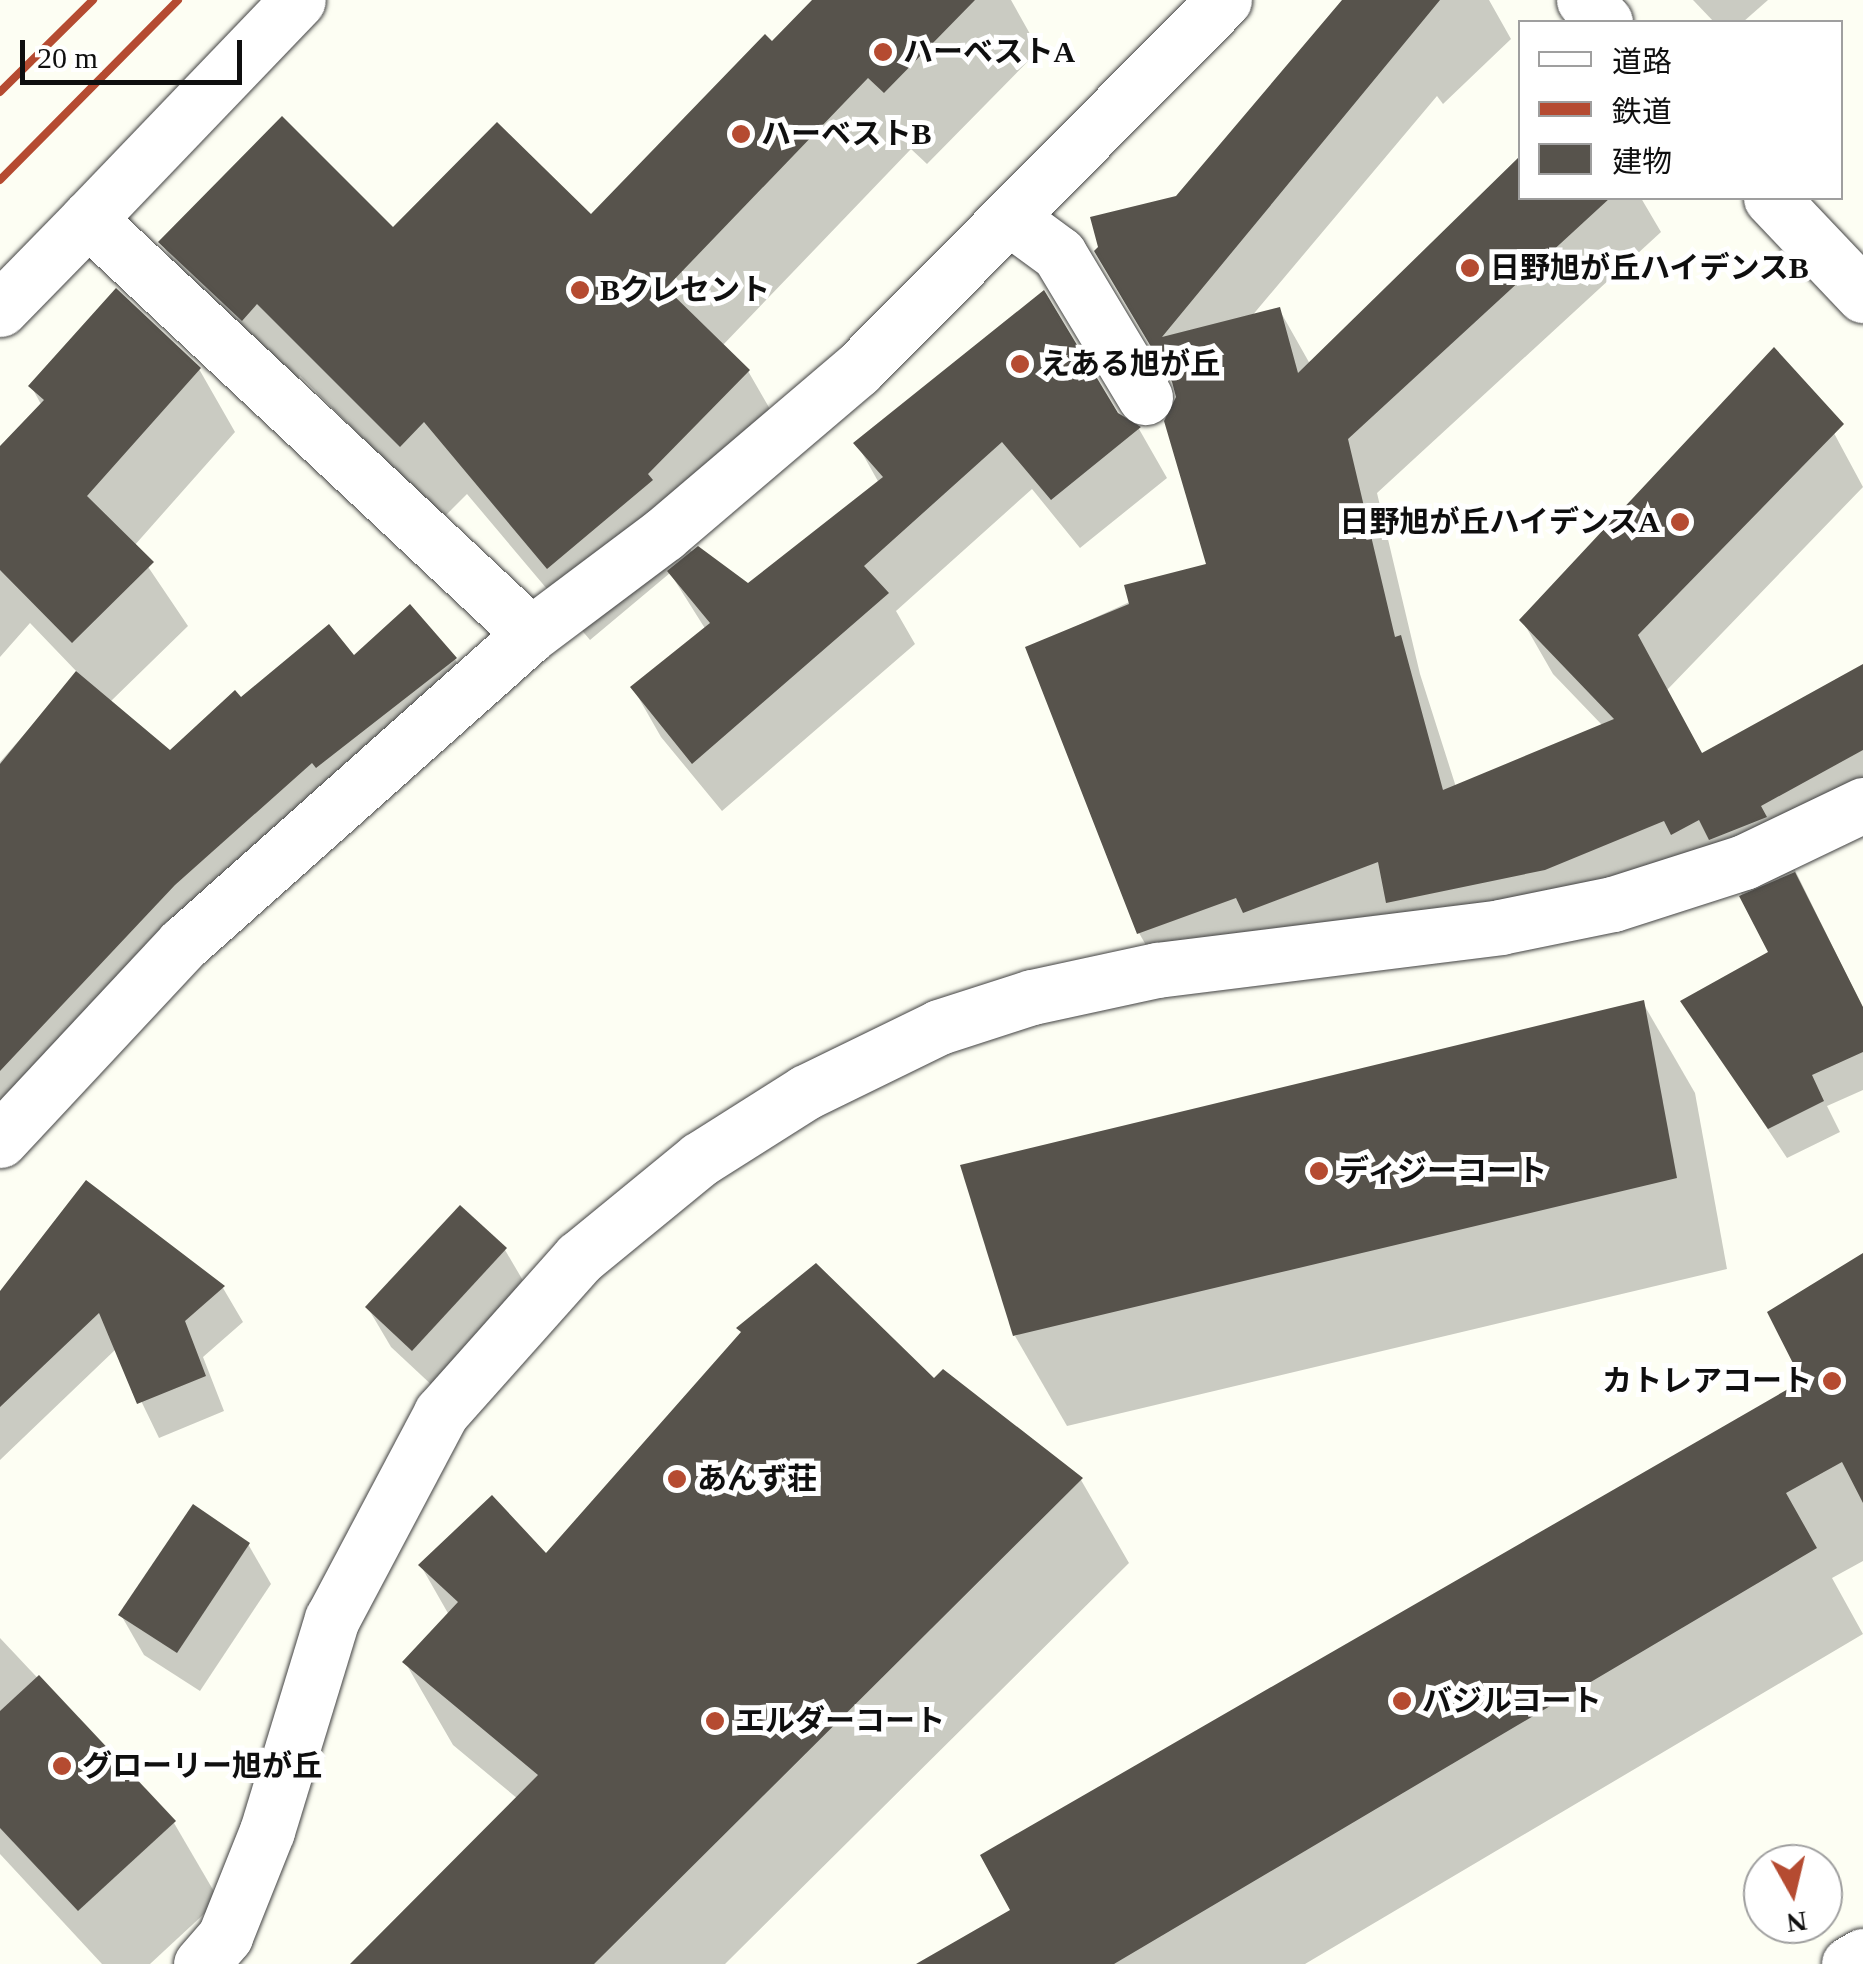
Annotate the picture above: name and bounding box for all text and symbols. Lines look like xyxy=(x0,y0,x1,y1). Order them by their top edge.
scale bar xyxy=(25,20,248,82)
legend xyxy=(1518,20,1843,200)
place label: ハーベストA xyxy=(903,34,1075,70)
text: 20 m xyxy=(37,41,98,74)
marker: ハーベストA xyxy=(872,41,894,63)
text: 道路 xyxy=(1612,45,1672,78)
text: 鉄道 xyxy=(1612,95,1672,128)
place label: ハーベストB xyxy=(761,116,931,152)
marker: ハーベストB xyxy=(730,123,752,145)
text: 建物 xyxy=(1612,145,1672,178)
place label: 日野旭が丘ハイデンスB xyxy=(1490,250,1810,286)
marker: 日野旭が丘ハイデンスB xyxy=(1459,257,1481,279)
place label: Bクレセント xyxy=(600,272,770,308)
marker: Bクレセント xyxy=(569,279,591,301)
place label: えある旭が丘 xyxy=(1040,346,1220,382)
marker: えある旭が丘 xyxy=(1009,353,1031,375)
place label: 日野旭が丘ハイデンスA xyxy=(1338,504,1660,540)
marker: 日野旭が丘ハイデンスA xyxy=(1669,511,1691,533)
place label: ディジーコート xyxy=(1339,1153,1549,1189)
marker: ディジーコート xyxy=(1308,1160,1330,1182)
place label: カトレアコート xyxy=(1602,1363,1812,1399)
marker: カトレアコート xyxy=(1821,1370,1843,1392)
place label: あんず荘 xyxy=(697,1461,817,1497)
marker: あんず荘 xyxy=(666,1468,688,1490)
place label: バジルコート xyxy=(1422,1683,1602,1719)
marker: バジルコート xyxy=(1391,1690,1413,1712)
place label: エルダーコート xyxy=(735,1703,945,1739)
marker: エルダーコート xyxy=(704,1710,726,1732)
place label: グローリー旭が丘 xyxy=(82,1748,322,1784)
marker: グローリー旭が丘 xyxy=(51,1755,73,1777)
north arrow xyxy=(1743,1844,1843,1944)
text: N xyxy=(1785,1905,1809,1939)

